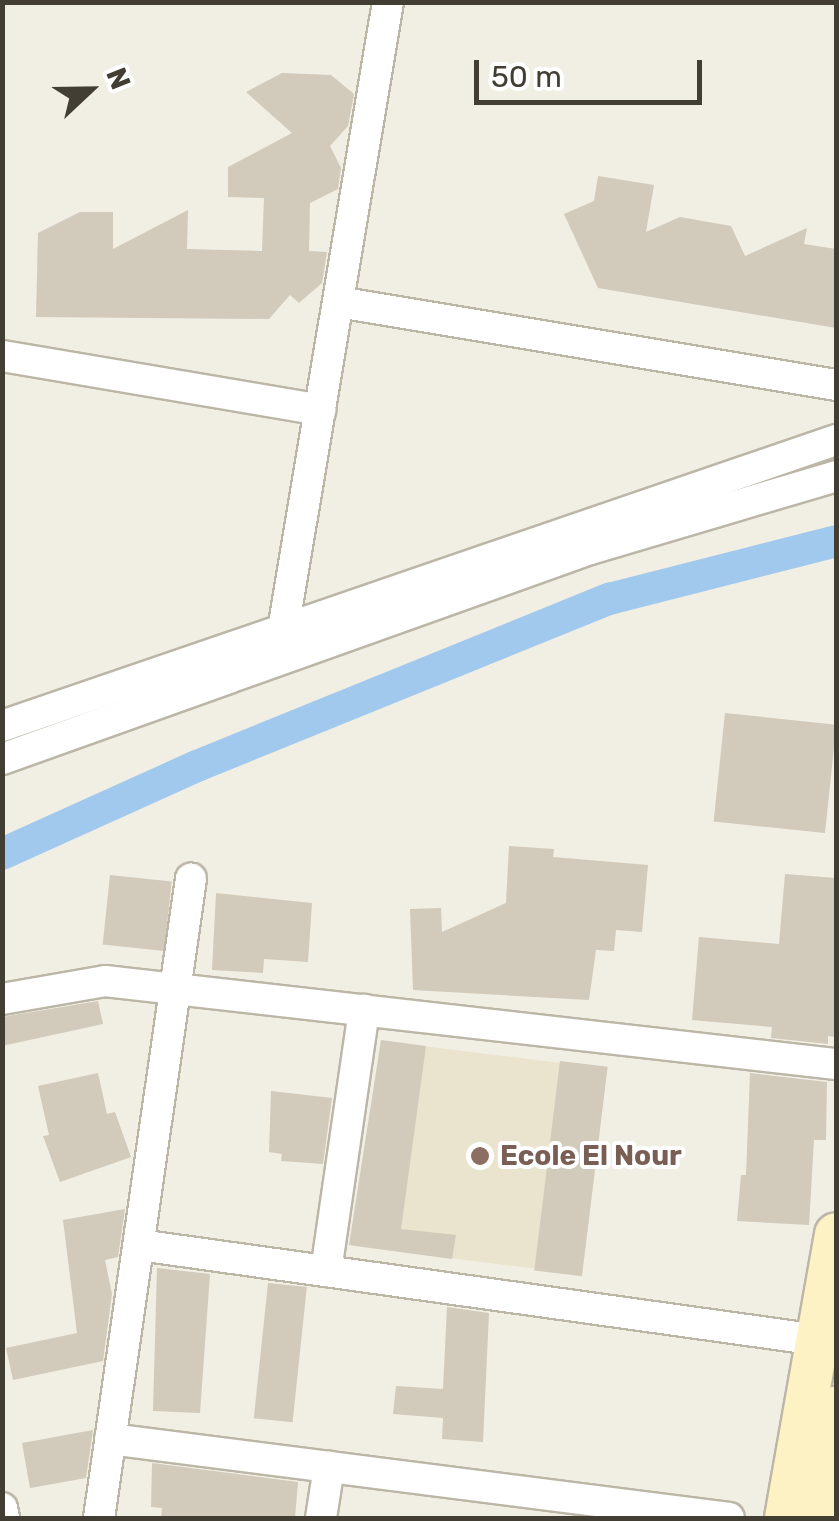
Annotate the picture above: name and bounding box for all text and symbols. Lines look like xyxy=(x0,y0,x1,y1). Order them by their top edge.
north arrow xyxy=(40,40,140,140)
scale bar xyxy=(479,40,706,102)
text: 50 m xyxy=(491,59,562,95)
text: N xyxy=(99,63,137,94)
place label: Ecole El Nour xyxy=(500,1139,682,1173)
marker: Ecole El Nour xyxy=(469,1145,491,1167)

